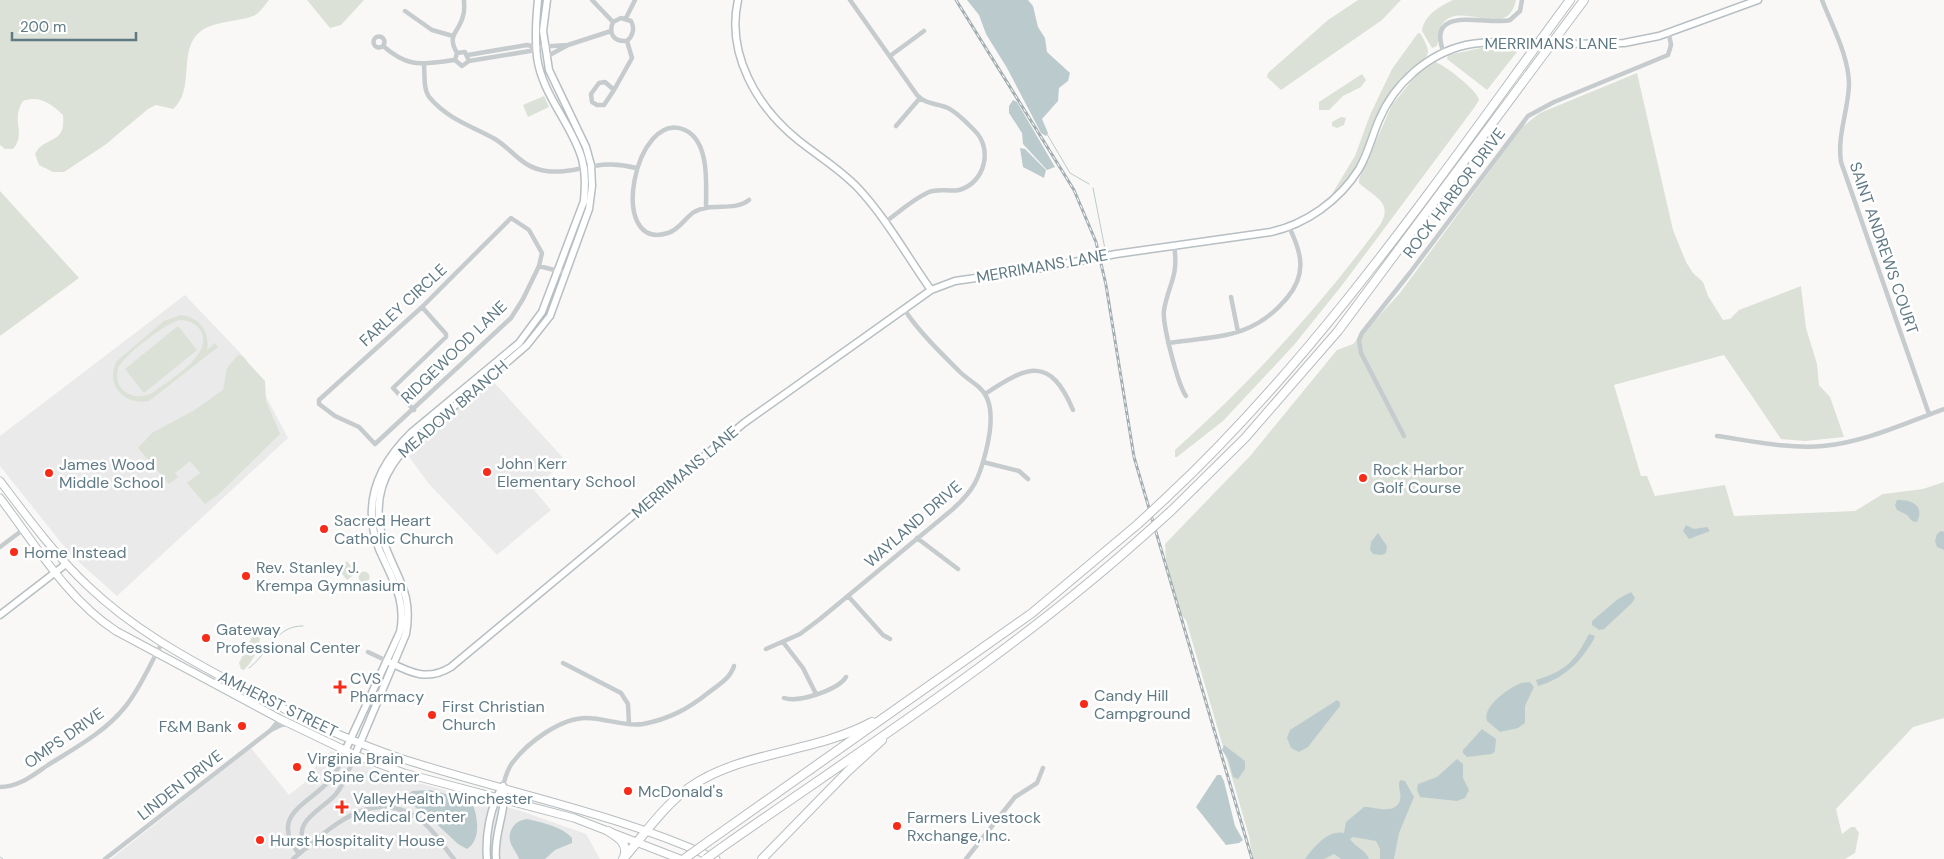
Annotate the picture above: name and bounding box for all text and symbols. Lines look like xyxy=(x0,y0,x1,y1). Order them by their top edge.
scale bar xyxy=(12,10,136,42)
text: 200 m xyxy=(20,17,66,37)
street label: MERRIMANS LANE xyxy=(1484,33,1618,54)
street label: ROCK HARBOR DRIVE xyxy=(1398,124,1510,262)
street label: SAINT ANDREWS COURT xyxy=(1845,159,1923,337)
street label: MERRIMANS LANE xyxy=(975,244,1109,288)
street label: FARLEY CIRCLE xyxy=(355,259,451,351)
street label: RIDGEWOOD LANE xyxy=(396,296,512,408)
street label: MEADOW BRANCH xyxy=(394,355,512,463)
street label: MERRIMANS LANE xyxy=(627,421,743,523)
place label: John Kerr Elementary School xyxy=(497,453,635,492)
place label: James Wood Middle School xyxy=(59,454,163,493)
place label: Rock Harbor Golf Course xyxy=(1373,459,1464,498)
marker: John Kerr Elementary School xyxy=(481,466,493,478)
marker: James Wood Middle School xyxy=(43,467,55,479)
marker: Rock Harbor Golf Course xyxy=(1357,472,1369,484)
street label: WAYLAND DRIVE xyxy=(860,476,966,572)
place label: Sacred Heart Catholic Church xyxy=(334,510,454,549)
marker: Sacred Heart Catholic Church xyxy=(318,523,330,535)
place label: Home Instead xyxy=(24,542,126,563)
marker: Home Instead xyxy=(8,546,20,558)
place label: Rev. Stanley J. Krempa Gymnasium xyxy=(256,557,406,596)
marker: Rev. Stanley J. Krempa Gymnasium xyxy=(240,570,252,582)
place label: Gateway Professional Center xyxy=(216,619,361,658)
marker: Gateway Professional Center xyxy=(200,632,212,644)
street label: AMHERST STREET xyxy=(215,666,341,742)
place label: CVS Pharmacy xyxy=(350,668,424,707)
marker: CVS Pharmacy xyxy=(334,681,346,693)
place label: Candy Hill Campground xyxy=(1094,685,1191,724)
place label: First Christian Church xyxy=(442,696,545,735)
marker: Candy Hill Campground xyxy=(1078,698,1090,710)
street label: OMPS DRIVE xyxy=(20,703,108,773)
marker: First Christian Church xyxy=(426,709,438,721)
place label: F&M Bank xyxy=(159,716,232,737)
marker: F&M Bank xyxy=(236,720,248,732)
street label: LINDEN DRIVE xyxy=(133,745,227,825)
place label: Virginia Brain & Spine Center xyxy=(307,748,420,787)
marker: Virginia Brain & Spine Center xyxy=(291,761,303,773)
place label: McDonald's xyxy=(638,781,723,802)
marker: McDonald's xyxy=(622,785,634,797)
place label: ValleyHealth Winchester Medical Center xyxy=(353,788,533,827)
marker: ValleyHealth Winchester Medical Center xyxy=(335,800,349,814)
place label: Farmers Livestock Rxchange, Inc. xyxy=(907,807,1041,846)
marker: Farmers Livestock Rxchange, Inc. xyxy=(891,820,903,832)
place label: Hurst Hospitality House xyxy=(270,830,445,851)
marker: Hurst Hospitality House xyxy=(254,834,266,846)

